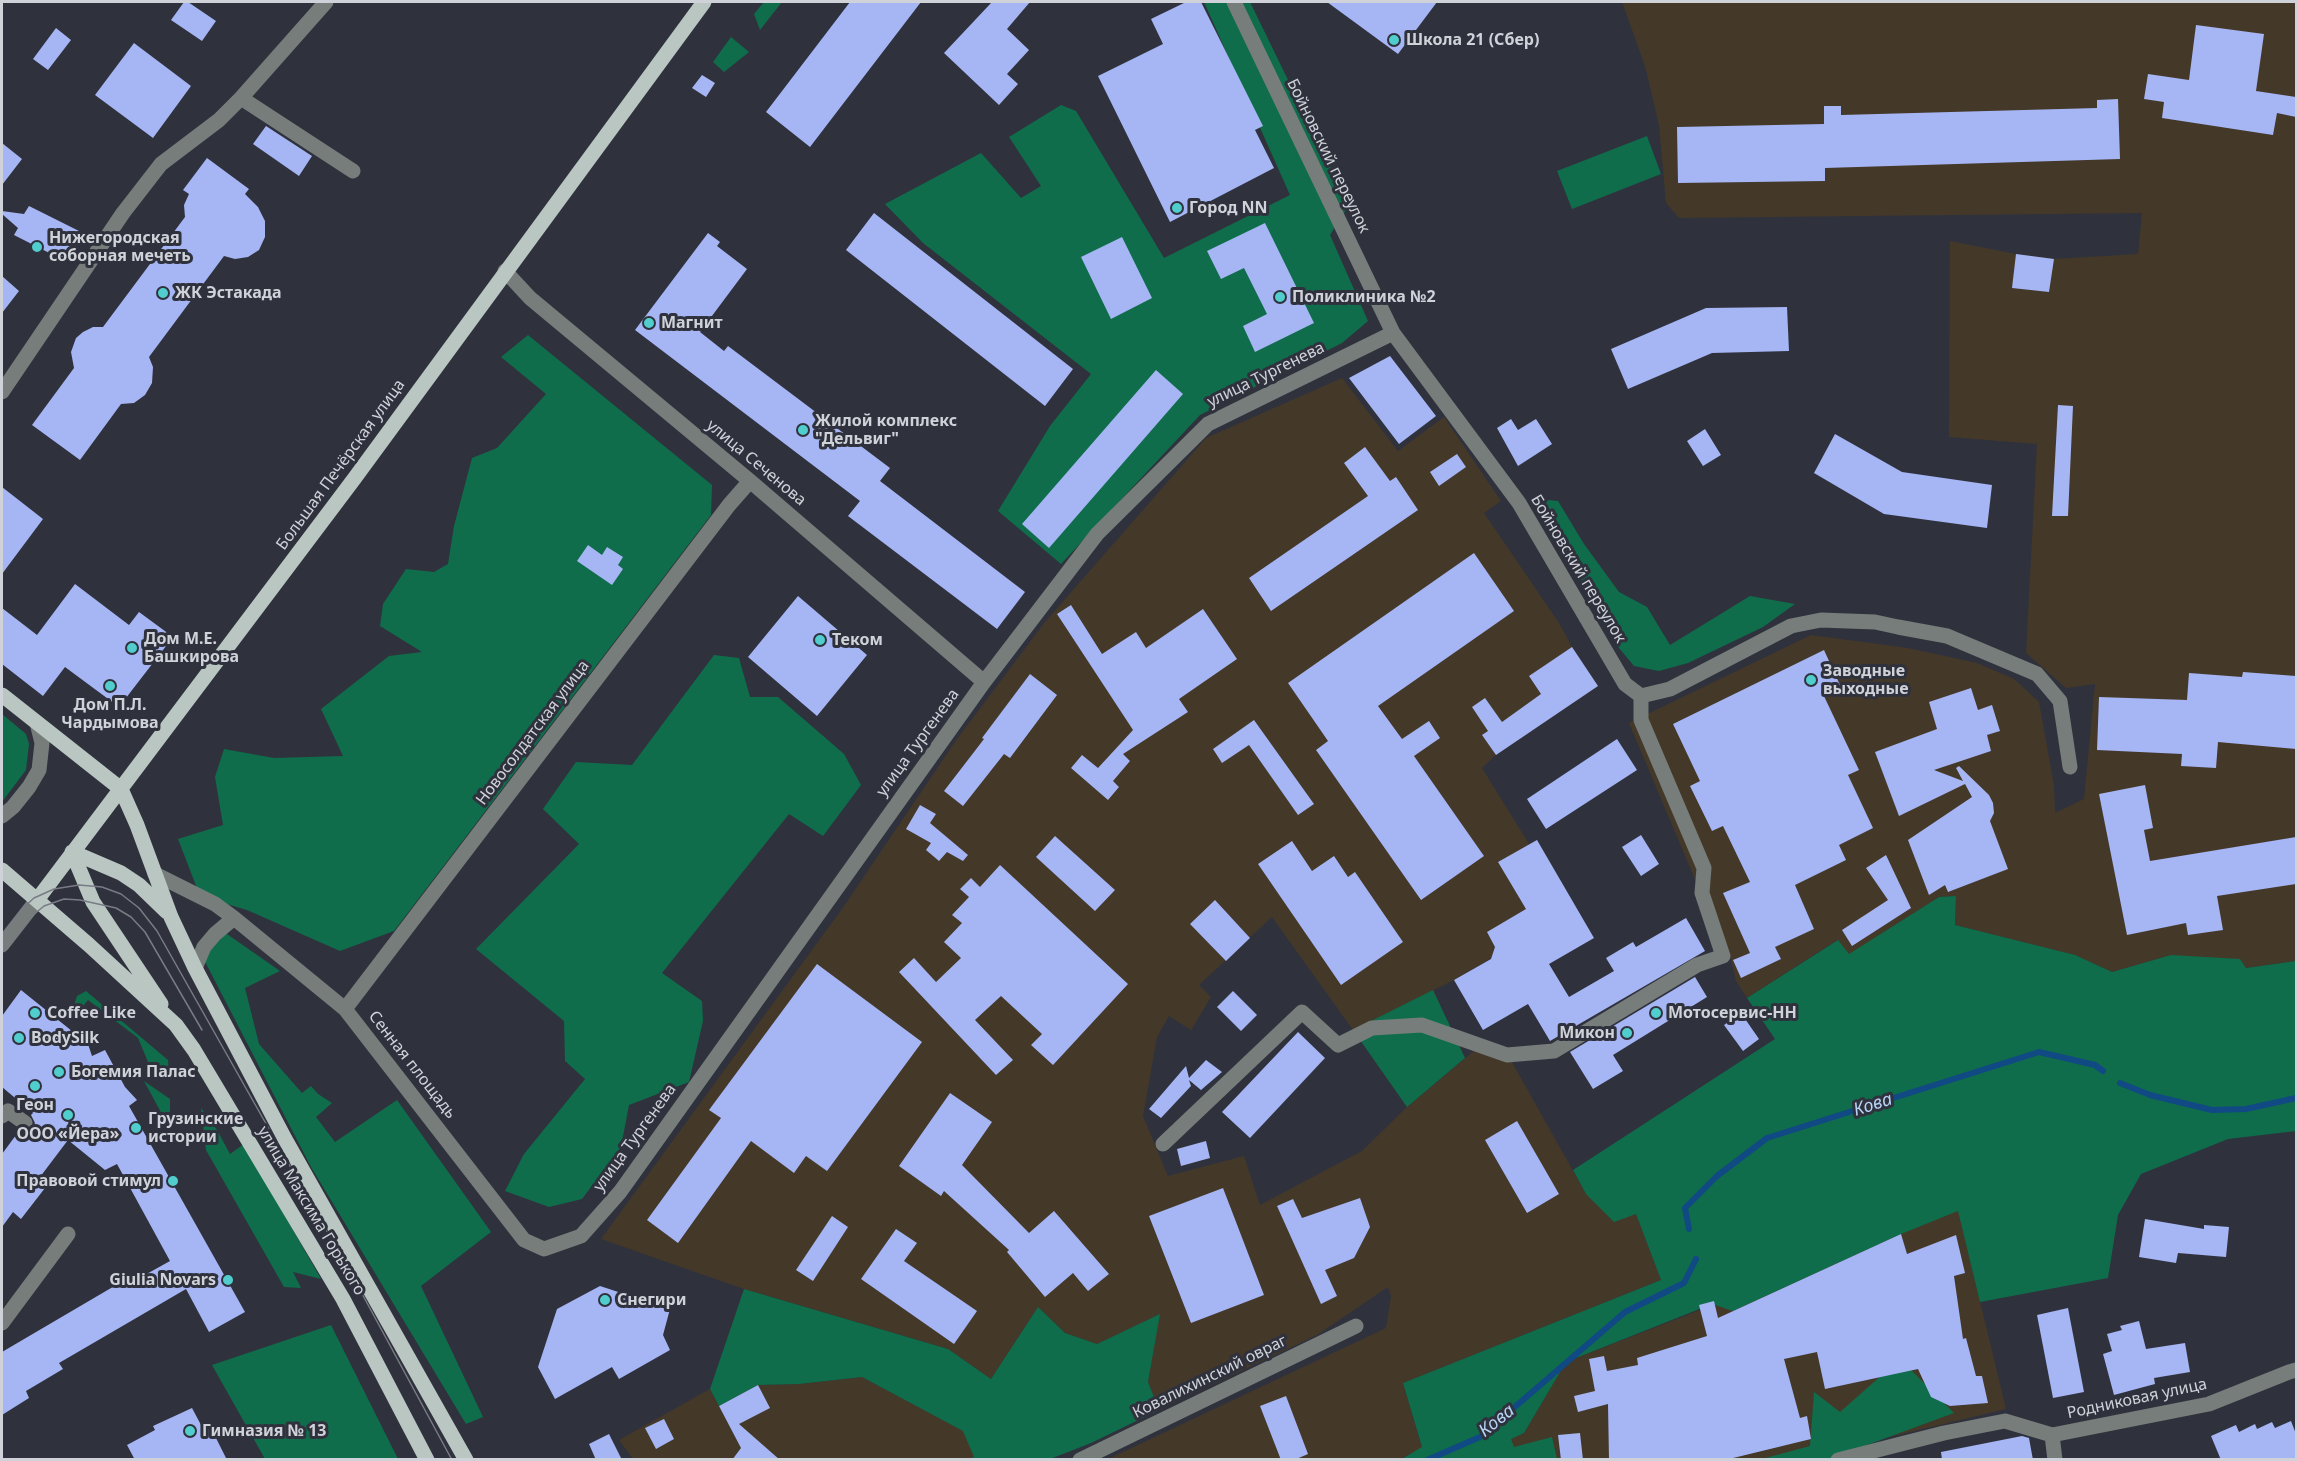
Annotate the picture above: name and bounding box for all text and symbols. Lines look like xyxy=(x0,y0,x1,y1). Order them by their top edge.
place label: Школа 21 (Сбер) xyxy=(1406,30,1539,50)
marker: Школа 21 (Сбер) xyxy=(1387,33,1401,47)
street label: Бойновский переулок xyxy=(1282,76,1374,236)
place label: Город NN xyxy=(1189,198,1268,218)
marker: Город NN xyxy=(1170,201,1184,215)
place label: Нижегородская соборная мечеть xyxy=(49,228,191,266)
marker: Нижегородская соборная мечеть xyxy=(30,240,44,254)
place label: ЖК Эстакада xyxy=(175,283,281,303)
marker: ЖК Эстакада xyxy=(156,286,170,300)
place label: Поликлиника №2 xyxy=(1292,287,1436,307)
marker: Поликлиника №2 xyxy=(1273,290,1287,304)
place label: Магнит xyxy=(661,313,723,333)
marker: Магнит xyxy=(642,316,656,330)
street label: улица Тургенева xyxy=(1204,338,1328,412)
street label: Большая Печёрская улица xyxy=(273,376,409,554)
place label: Жилой комплекс "Дельвиг" xyxy=(815,411,957,449)
street label: улица Сеченова xyxy=(702,416,810,510)
marker: Жилой комплекс "Дельвиг" xyxy=(796,423,810,437)
street label: Бойновский переулок xyxy=(1526,491,1630,647)
place label: Дом М.Е. Башкирова xyxy=(144,629,239,667)
place label: Теком xyxy=(832,630,883,650)
marker: Теком xyxy=(813,633,827,647)
marker: Дом М.Е. Башкирова xyxy=(125,641,139,655)
street label: Новосолдатская улица xyxy=(472,657,594,809)
place label: Заводные выходные xyxy=(1823,661,1909,699)
marker: Заводные выходные xyxy=(1804,673,1818,687)
marker: Дом П.Л. Чардымова xyxy=(103,679,117,693)
street label: улица Тургенева xyxy=(873,686,963,800)
place label: Дом П.Л. Чардымова xyxy=(61,695,159,733)
place label: Coffee Like xyxy=(47,1003,136,1023)
place label: Мотосервис-НН xyxy=(1668,1003,1797,1023)
marker: Coffee Like xyxy=(28,1006,42,1020)
marker: Мотосервис-НН xyxy=(1649,1006,1663,1020)
street label: Сенная площадь xyxy=(364,1007,460,1123)
place label: Микон xyxy=(1559,1023,1615,1043)
marker: Микон xyxy=(1620,1026,1634,1040)
place label: BodySilk xyxy=(31,1028,99,1048)
marker: BodySilk xyxy=(12,1031,26,1045)
place label: Богемия Палас xyxy=(71,1062,196,1082)
marker: Богемия Палас xyxy=(52,1065,66,1079)
marker: Геон xyxy=(28,1079,42,1093)
street label: улица Тургенева xyxy=(590,1081,680,1195)
water label: Кова xyxy=(1851,1089,1895,1121)
place label: Геон xyxy=(16,1095,54,1115)
marker: ООО «Йера» xyxy=(61,1108,75,1122)
place label: Грузинские истории xyxy=(148,1109,243,1147)
marker: Грузинские истории xyxy=(129,1121,143,1135)
street label: улица Максима Горького xyxy=(253,1123,369,1299)
place label: ООО «Йера» xyxy=(17,1124,119,1144)
place label: Правовой стимул xyxy=(16,1171,161,1191)
marker: Правовой стимул xyxy=(166,1174,180,1188)
place label: Giulia Novars xyxy=(109,1270,216,1290)
marker: Giulia Novars xyxy=(221,1273,235,1287)
place label: Снегири xyxy=(617,1290,686,1310)
marker: Снегири xyxy=(598,1293,612,1307)
street label: Ковалихинский овраг xyxy=(1130,1331,1290,1423)
street label: Родниковая улица xyxy=(2065,1375,2209,1423)
water label: Кова xyxy=(1475,1400,1519,1442)
place label: Гимназия № 13 xyxy=(202,1421,327,1441)
marker: Гимназия № 13 xyxy=(183,1424,197,1438)

